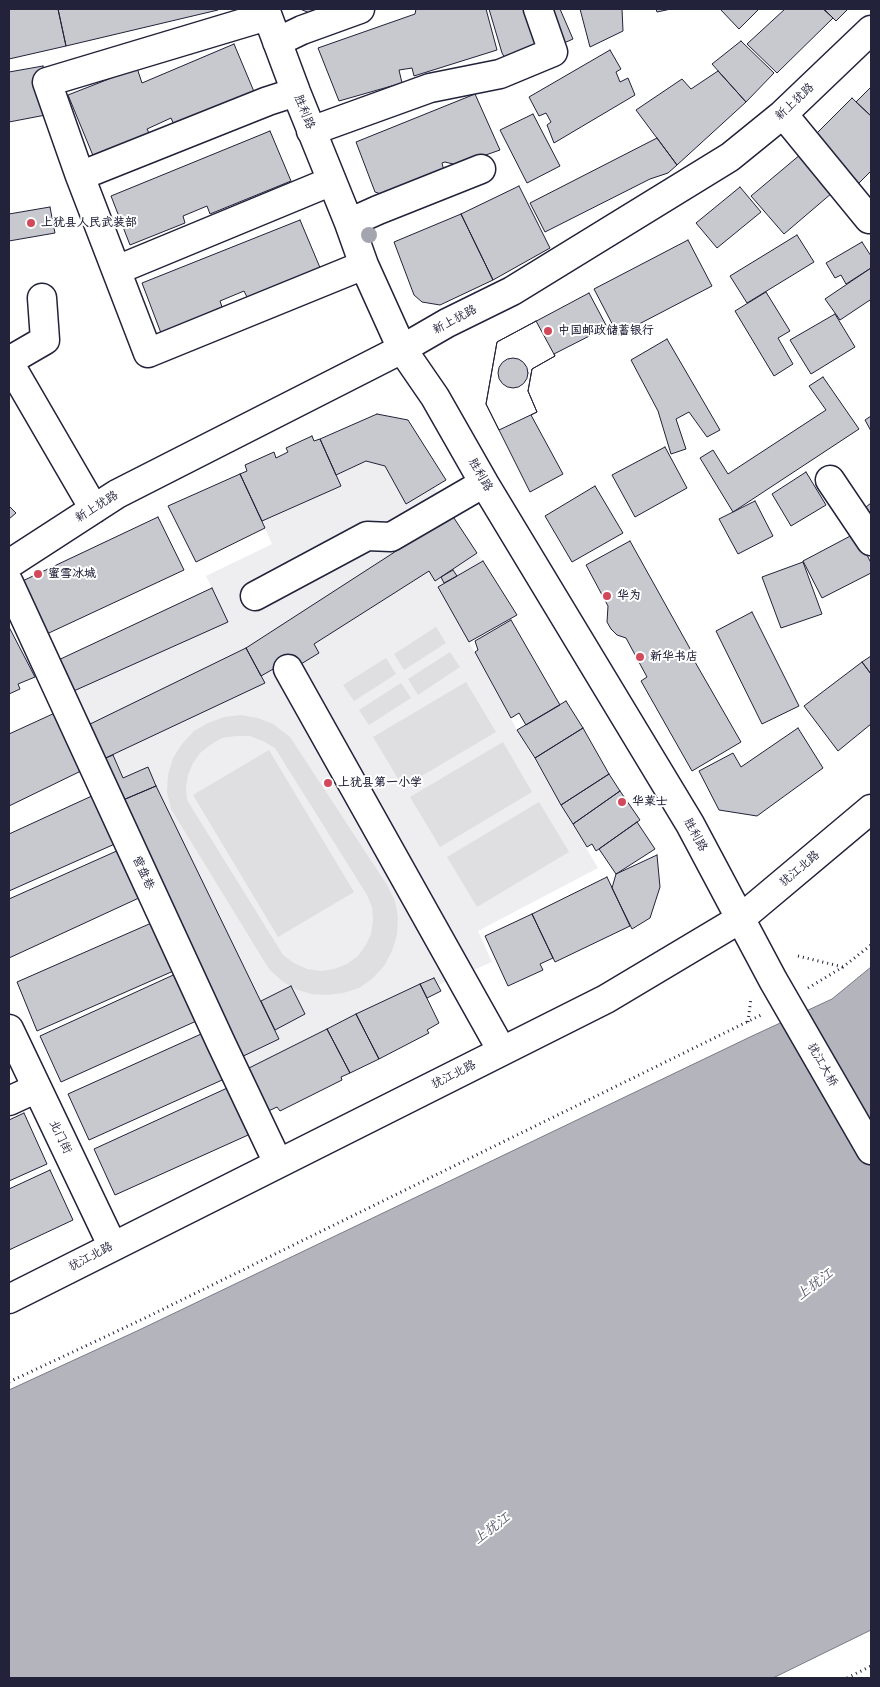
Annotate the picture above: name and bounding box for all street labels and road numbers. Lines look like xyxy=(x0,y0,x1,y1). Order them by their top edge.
street label: 新上犹路 xyxy=(773,80,817,124)
street label: 胜利路 xyxy=(291,93,317,131)
street label: 新上犹路 xyxy=(430,302,480,338)
street label: 胜利路 xyxy=(465,456,495,494)
street label: 新上犹路 xyxy=(73,488,121,526)
street label: 胜利路 xyxy=(680,816,710,854)
street label: 犹江北路 xyxy=(777,848,823,890)
street label: 营盘巷 xyxy=(129,854,157,892)
street label: 犹江大桥 xyxy=(804,1041,840,1089)
street label: 犹江北路 xyxy=(429,1058,479,1092)
street label: 北门街 xyxy=(46,1118,74,1156)
street label: 犹江北路 xyxy=(66,1239,116,1275)

